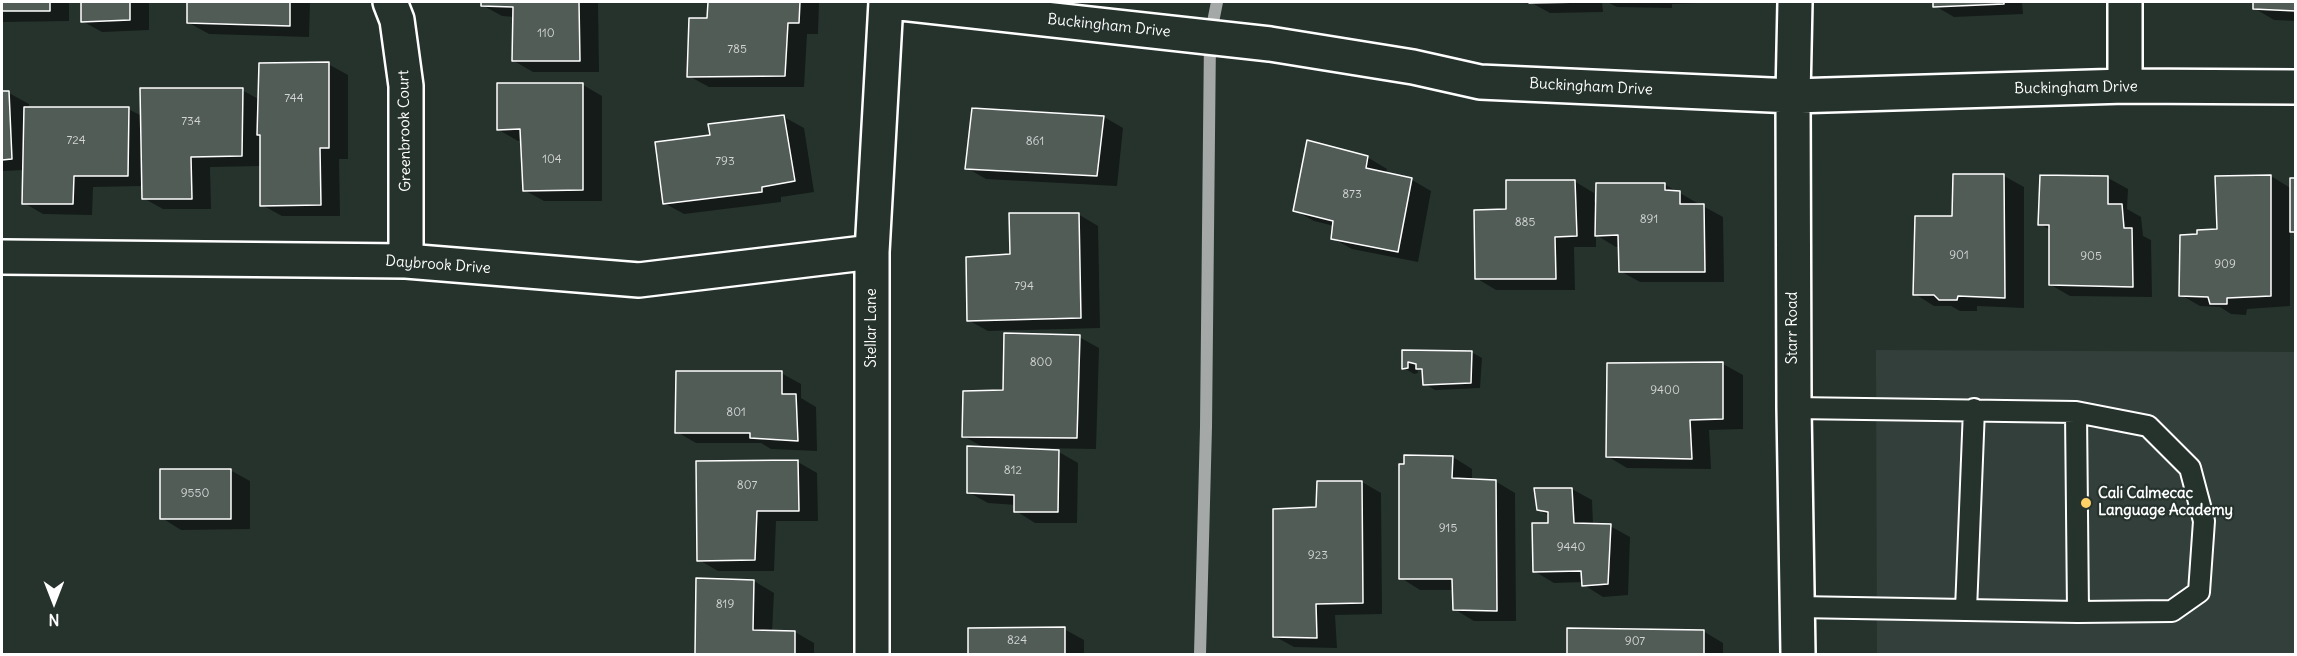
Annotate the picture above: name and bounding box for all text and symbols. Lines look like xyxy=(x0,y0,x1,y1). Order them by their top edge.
street label: Buckingham Drive xyxy=(1047,11,1171,41)
house number: 110 xyxy=(537,27,555,41)
house number: 785 xyxy=(727,43,747,57)
street label: Greenbrook Court xyxy=(395,70,415,192)
street label: Buckingham Drive xyxy=(1529,75,1653,99)
street label: Buckingham Drive xyxy=(2014,78,2138,98)
house number: 744 xyxy=(284,92,304,106)
house number: 734 xyxy=(181,115,201,129)
house number: 724 xyxy=(66,134,86,148)
house number: 861 xyxy=(1026,135,1044,149)
house number: 104 xyxy=(542,153,562,167)
house number: 793 xyxy=(715,155,735,169)
house number: 873 xyxy=(1342,188,1362,202)
house number: 891 xyxy=(1640,213,1658,227)
house number: 885 xyxy=(1515,216,1535,230)
house number: 901 xyxy=(1949,249,1969,263)
house number: 905 xyxy=(2080,250,2102,264)
street label: Daybrook Drive xyxy=(385,252,491,278)
house number: 909 xyxy=(2214,258,2236,272)
house number: 794 xyxy=(1014,280,1034,294)
street label: Stellar Lane xyxy=(863,288,881,368)
street label: Starr Road xyxy=(1784,292,1802,364)
house number: 800 xyxy=(1030,356,1052,370)
house number: 9400 xyxy=(1650,384,1680,398)
house number: 801 xyxy=(726,406,746,420)
house number: 812 xyxy=(1004,464,1022,478)
house number: 807 xyxy=(737,479,757,493)
place label: Cali Calmecac Language Academy xyxy=(2098,485,2233,520)
house number: 9550 xyxy=(181,487,209,501)
marker: Cali Calmecac Language Academy xyxy=(2079,496,2093,510)
house number: 915 xyxy=(1439,522,1457,536)
house number: 9440 xyxy=(1557,541,1585,555)
house number: 923 xyxy=(1308,549,1328,563)
north arrow xyxy=(24,572,84,632)
house number: 819 xyxy=(716,598,734,612)
text: N xyxy=(48,610,60,630)
house number: 824 xyxy=(1007,634,1027,648)
house number: 907 xyxy=(1625,635,1645,649)

